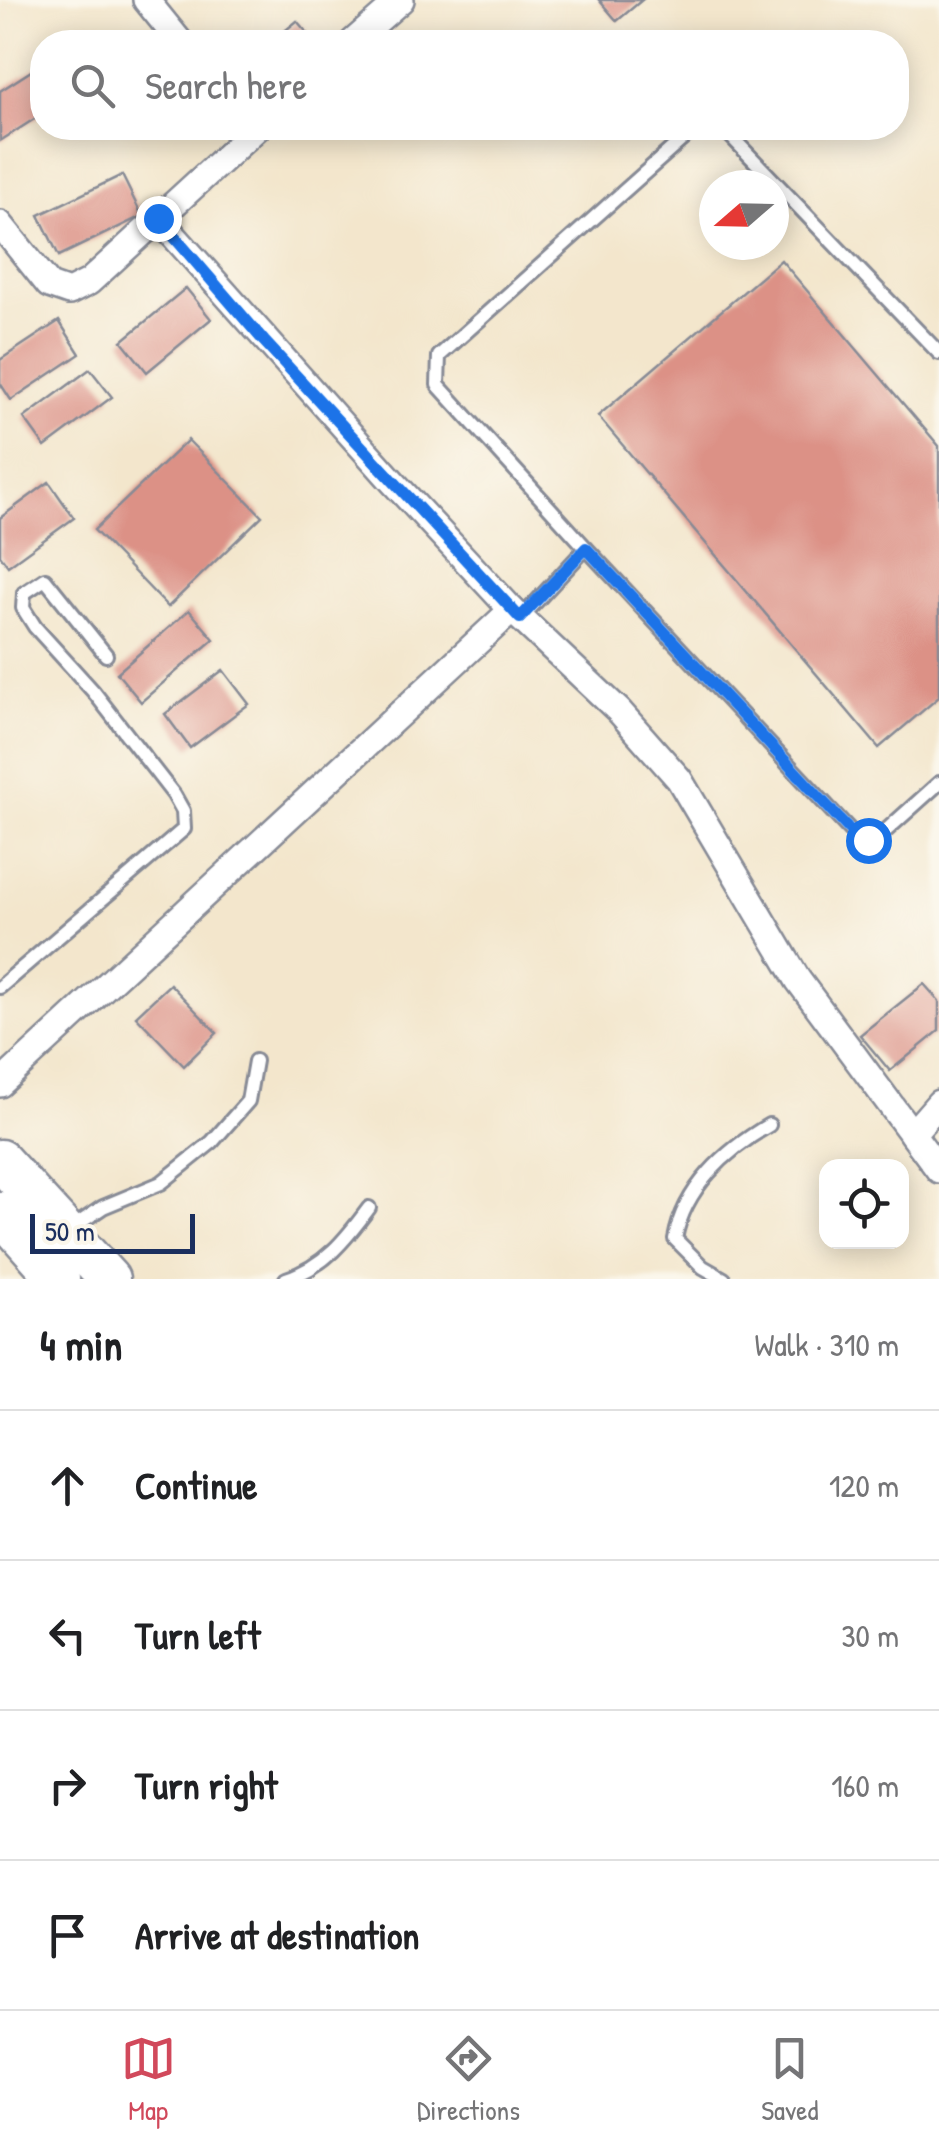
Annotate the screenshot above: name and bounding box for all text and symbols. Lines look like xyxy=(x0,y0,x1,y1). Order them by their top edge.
search box xyxy=(30,30,909,140)
icon: search xyxy=(65,58,120,113)
text: Search here xyxy=(145,59,307,111)
north arrow xyxy=(699,170,789,260)
route end xyxy=(136,196,182,242)
route start xyxy=(846,818,892,864)
map controls xyxy=(819,1159,909,1249)
button: locate xyxy=(819,1159,909,1249)
scale bar xyxy=(30,1209,195,1254)
text: 50 m xyxy=(45,1212,95,1250)
text: 4 min xyxy=(40,1316,122,1373)
text: Walk · 310 m xyxy=(754,1323,899,1366)
icon: ahead xyxy=(40,1458,95,1513)
text: Continue xyxy=(135,1459,257,1511)
text: 120 m xyxy=(829,1464,899,1507)
icon: left xyxy=(40,1608,95,1663)
text: Turn left xyxy=(135,1609,260,1661)
text: 30 m xyxy=(841,1614,899,1657)
icon: right xyxy=(40,1758,95,1813)
text: Turn right xyxy=(135,1759,278,1811)
text: 160 m xyxy=(831,1764,899,1807)
icon: arrive xyxy=(40,1908,95,1963)
text: Arrive at destination xyxy=(135,1909,419,1961)
tab: Map xyxy=(121,2031,176,2129)
tab: Directions xyxy=(417,2031,520,2129)
tab: Saved xyxy=(761,2031,818,2129)

